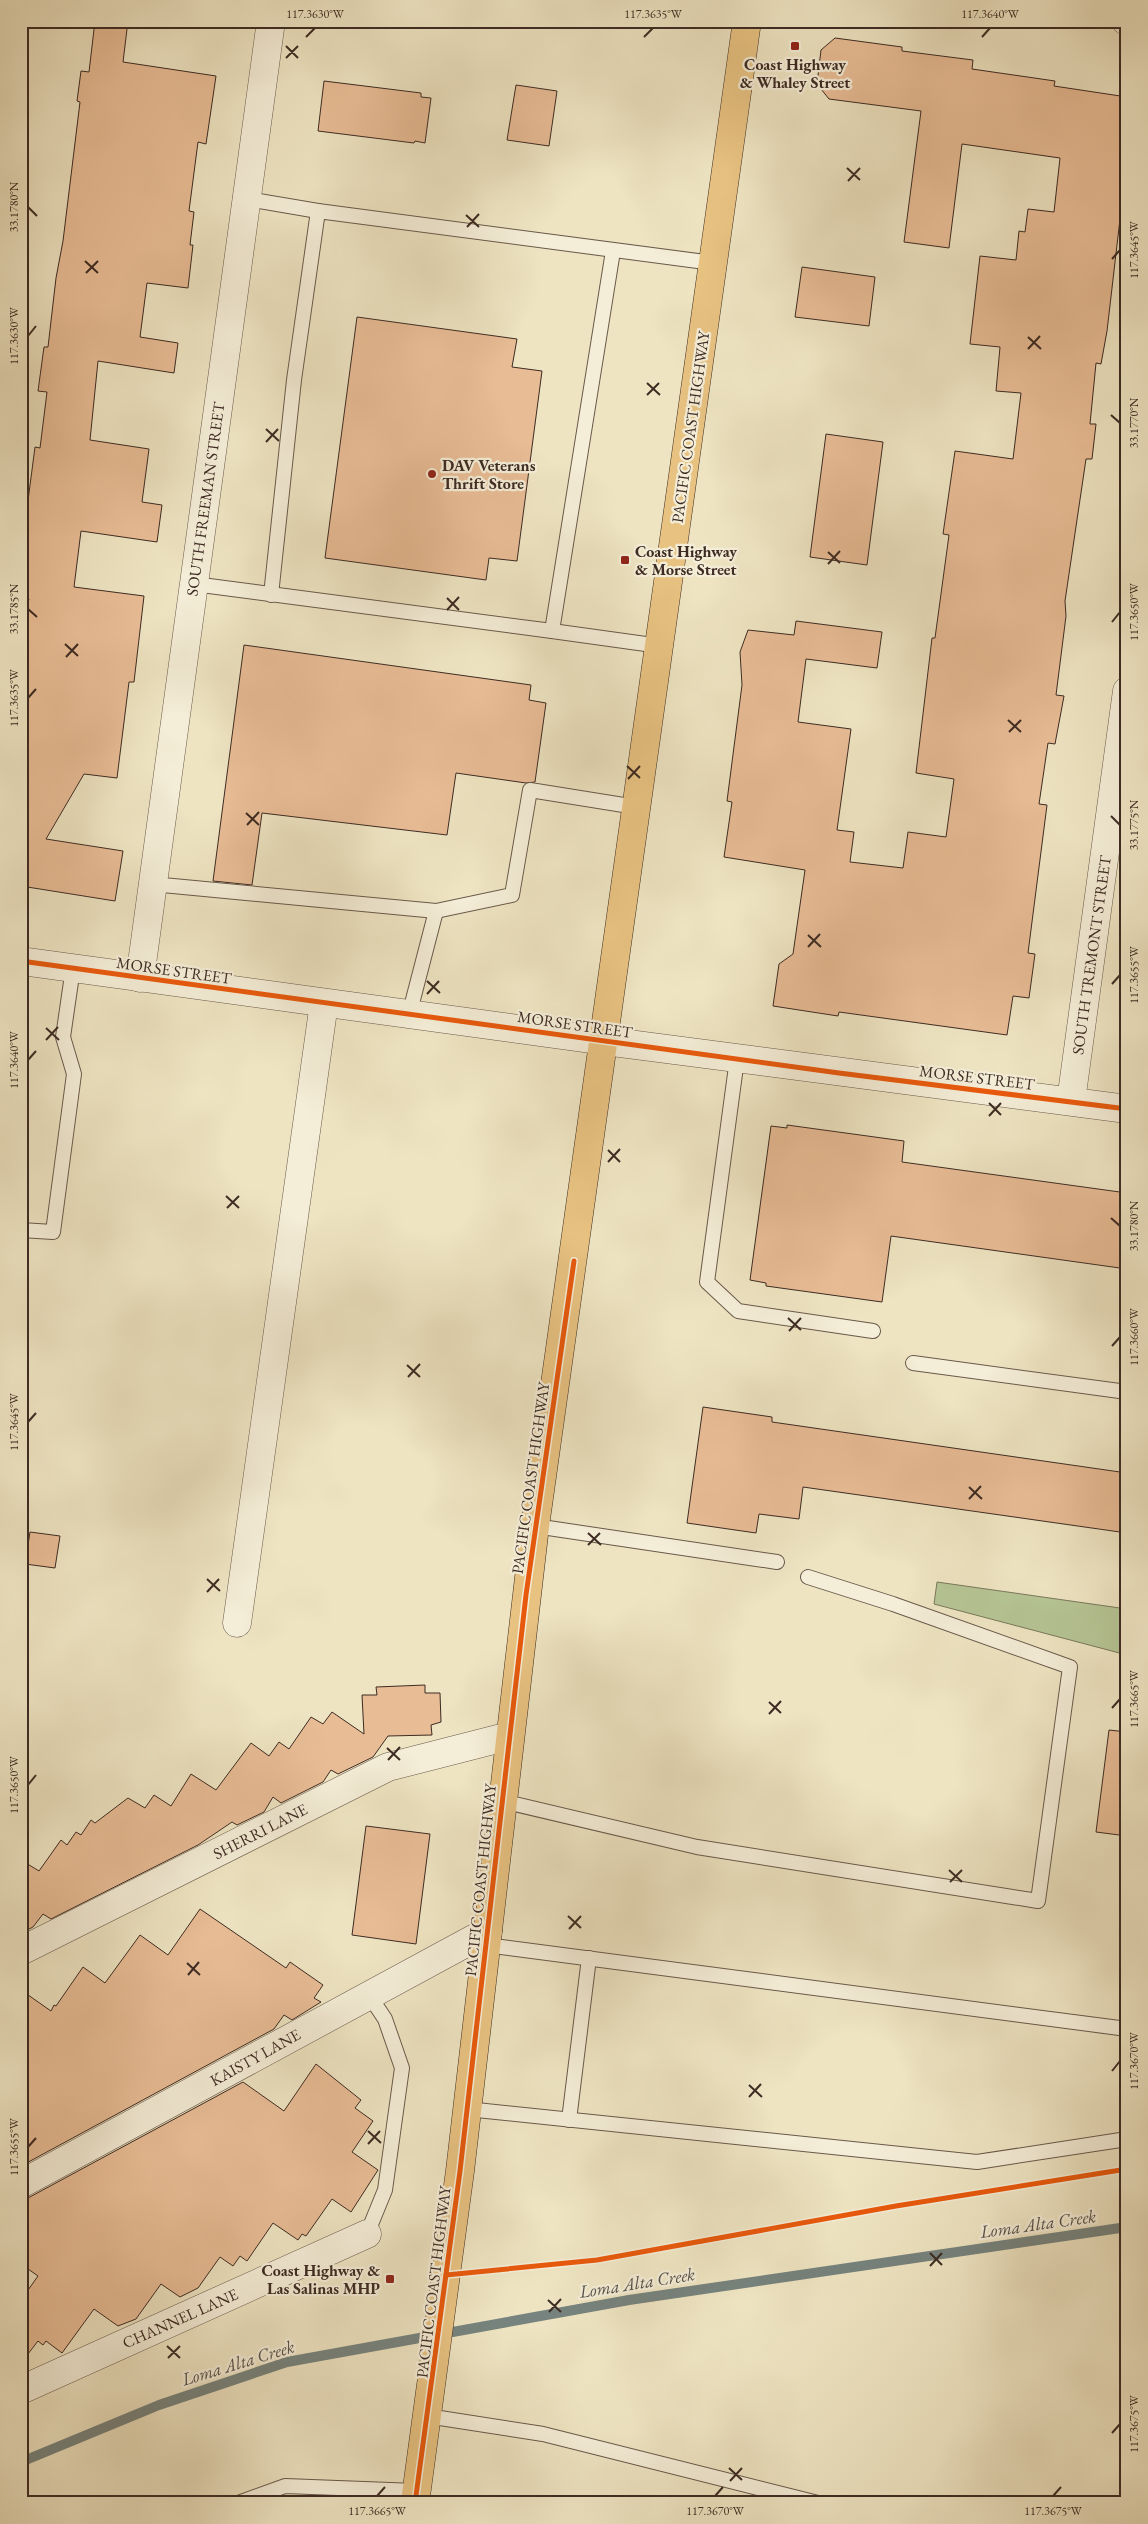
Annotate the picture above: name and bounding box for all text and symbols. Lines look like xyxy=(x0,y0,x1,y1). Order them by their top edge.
text: 117.3630°W xyxy=(286,6,345,22)
text: 117.3635°W xyxy=(624,6,683,22)
text: 117.3640°W xyxy=(961,6,1020,22)
marker: Coast Highway & Whaley Street xyxy=(789,40,801,52)
place label: Coast Highway & Whaley Street xyxy=(740,54,850,93)
text: 33.1780°N xyxy=(6,181,22,232)
text: 117.3645°W xyxy=(1126,220,1142,279)
text: 117.3630°W xyxy=(6,306,22,365)
street label: PACIFIC COAST HIGHWAY xyxy=(667,329,714,524)
text: 33.1770°N xyxy=(1126,397,1142,448)
street label: SOUTH FREEMAN STREET xyxy=(181,400,230,597)
place label: DAV Veterans Thrift Store xyxy=(442,455,536,494)
marker: DAV Veterans Thrift Store xyxy=(426,468,438,480)
place label: Coast Highway & Morse Street xyxy=(635,541,737,580)
marker: Coast Highway & Morse Street xyxy=(619,554,631,566)
text: 117.3650°W xyxy=(1126,582,1142,641)
text: 33.1785°N xyxy=(6,583,22,634)
text: 117.3635°W xyxy=(6,668,22,727)
text: 33.1775°N xyxy=(1126,799,1142,850)
street label: SOUTH TREMONT STREET xyxy=(1067,854,1116,1056)
text: 117.3655°W xyxy=(1126,945,1142,1004)
street label: MORSE STREET xyxy=(115,952,233,989)
street label: MORSE STREET xyxy=(516,1006,634,1043)
text: 117.3640°W xyxy=(6,1030,22,1089)
street label: MORSE STREET xyxy=(918,1060,1036,1095)
text: 33.1780°N xyxy=(1126,1200,1142,1251)
text: 117.3660°W xyxy=(1126,1307,1142,1366)
street label: PACIFIC COAST HIGHWAY xyxy=(507,1380,554,1575)
text: 117.3645°W xyxy=(6,1392,22,1451)
text: 117.3665°W xyxy=(1126,1669,1142,1728)
text: 117.3650°W xyxy=(6,1755,22,1814)
street label: PACIFIC COAST HIGHWAY xyxy=(460,1782,501,1977)
street label: SHERRI LANE xyxy=(210,1799,311,1864)
street label: KAISTY LANE xyxy=(206,2024,304,2091)
text: 117.3670°W xyxy=(1126,2031,1142,2090)
text: 117.3655°W xyxy=(6,2117,22,2176)
street label: PACIFIC COAST HIGHWAY xyxy=(411,2184,456,2379)
water label: Loma Alta Creek xyxy=(977,2204,1097,2243)
place label: Coast Highway & Las Salinas MHP xyxy=(262,2260,380,2299)
water label: Loma Alta Creek xyxy=(576,2262,696,2303)
marker: Coast Highway & Las Salinas MHP xyxy=(384,2273,396,2285)
street label: CHANNEL LANE xyxy=(119,2284,241,2353)
water label: Loma Alta Creek xyxy=(178,2334,297,2391)
text: 117.3675°W xyxy=(1126,2394,1142,2453)
text: 117.3665°W xyxy=(348,2503,407,2519)
text: 117.3670°W xyxy=(686,2503,745,2519)
text: 117.3675°W xyxy=(1024,2503,1083,2519)

